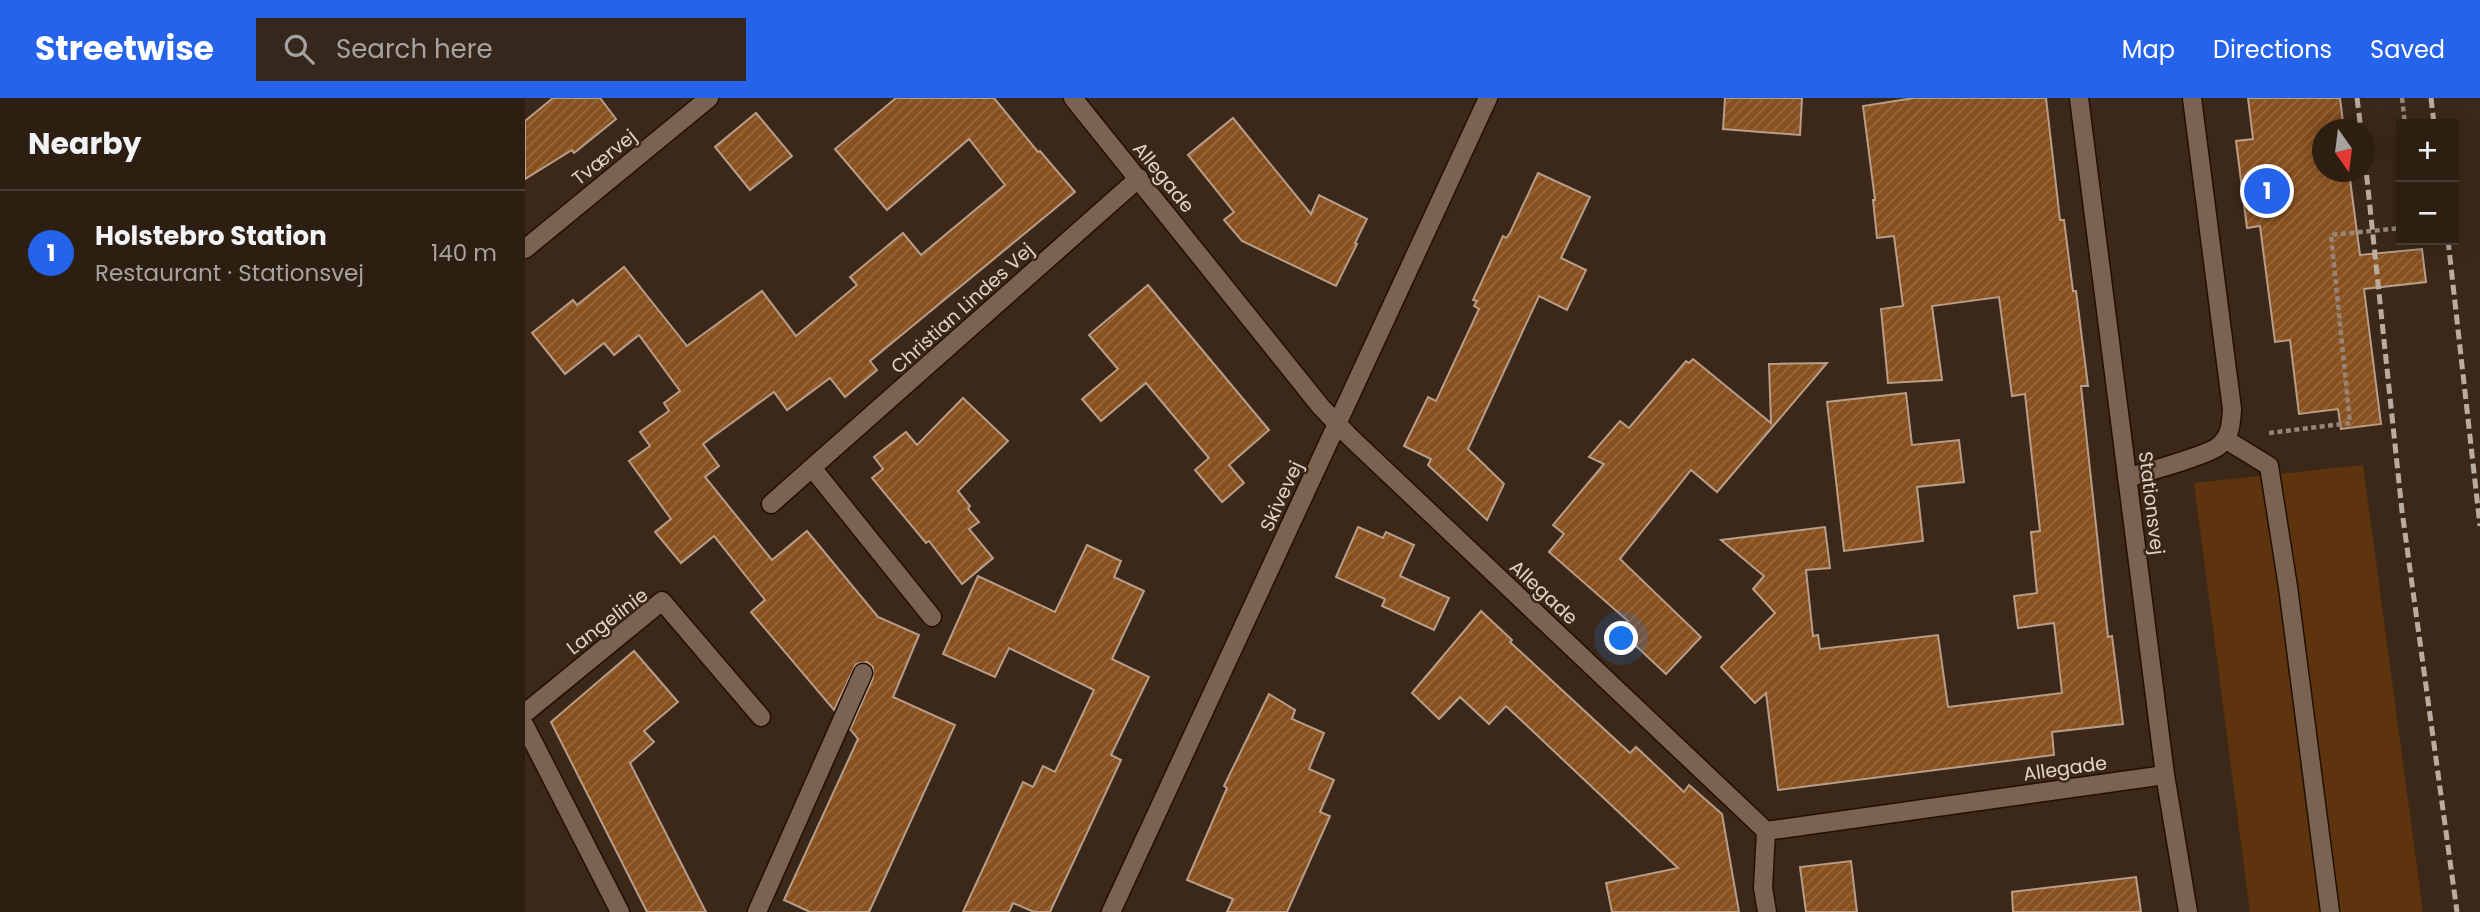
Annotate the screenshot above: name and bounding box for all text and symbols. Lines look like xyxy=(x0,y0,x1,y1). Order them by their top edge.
search box xyxy=(256,18,746,81)
text: Streetwise xyxy=(35,25,214,72)
icon: search xyxy=(280,30,318,68)
text: Search here xyxy=(336,31,493,67)
text: Map xyxy=(2122,33,2175,66)
text: Directions xyxy=(2213,33,2332,66)
text: Saved xyxy=(2370,33,2445,66)
north arrow xyxy=(2312,119,2375,182)
map controls xyxy=(2396,119,2459,245)
button: + xyxy=(2396,119,2459,182)
text: Nearby xyxy=(28,122,142,165)
street label: Tværvej xyxy=(566,123,642,192)
street label: Allegade xyxy=(1127,136,1201,219)
pin: 1 xyxy=(2244,165,2290,217)
button: − xyxy=(2396,182,2459,245)
text: Holstebro Station xyxy=(95,218,327,254)
text: 1 xyxy=(47,237,55,269)
text: 140 m xyxy=(431,237,497,269)
street label: Christian Lindes Vej xyxy=(885,237,1040,380)
text: Restaurant · Stationsvej xyxy=(95,257,364,289)
street label: Stationsvej xyxy=(2132,450,2171,556)
street label: Skivevej xyxy=(1253,456,1310,536)
street label: Allegade xyxy=(1504,554,1584,631)
street label: Langelinie xyxy=(561,582,654,661)
your location xyxy=(1604,621,1638,655)
street label: Allegade xyxy=(2021,749,2109,788)

